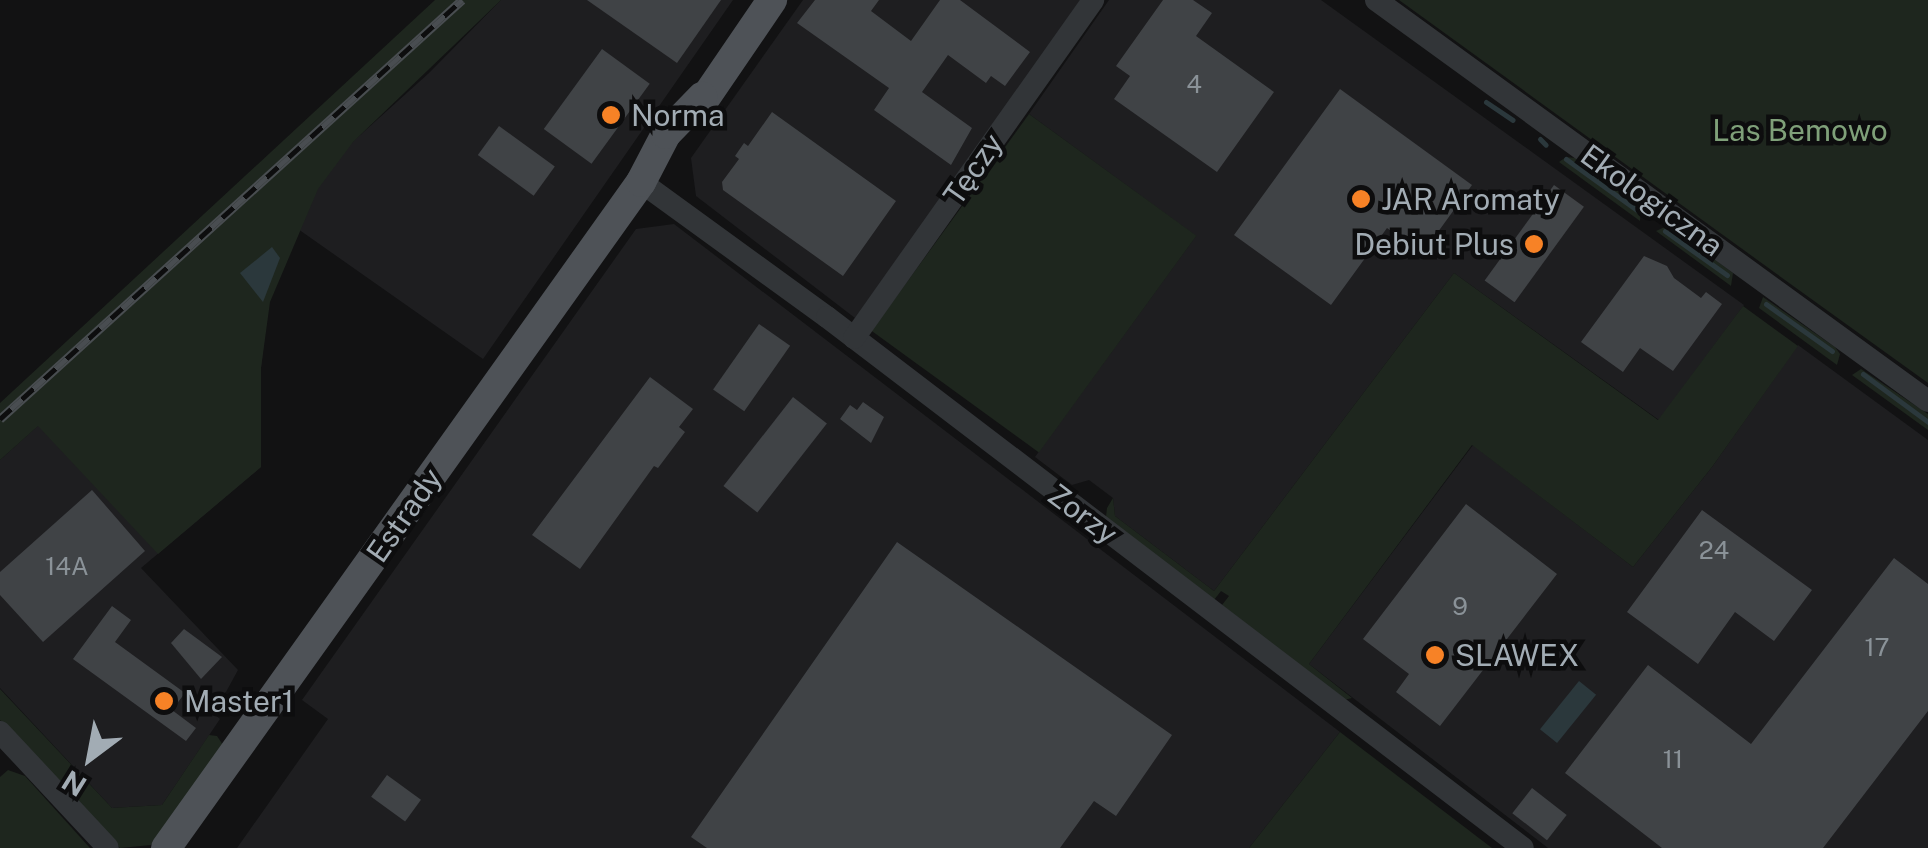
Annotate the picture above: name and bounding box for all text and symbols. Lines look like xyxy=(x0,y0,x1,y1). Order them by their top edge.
house number: 4 xyxy=(1186,69,1202,99)
place label: Norma xyxy=(631,97,725,133)
marker: Norma xyxy=(600,104,622,126)
park label: Las Bemowo xyxy=(1712,112,1888,148)
street label: Tęczy xyxy=(936,126,1010,212)
street label: Ekologiczna xyxy=(1574,136,1730,264)
place label: JAR Aromaty xyxy=(1381,181,1560,217)
marker: JAR Aromaty xyxy=(1350,188,1372,210)
place label: Debiut Plus xyxy=(1354,226,1514,262)
marker: Debiut Plus xyxy=(1523,233,1545,255)
street label: Estrady xyxy=(359,461,449,569)
street label: Zorzy xyxy=(1041,476,1125,552)
house number: 24 xyxy=(1699,535,1729,565)
house number: 14A xyxy=(45,551,89,581)
house number: 9 xyxy=(1452,591,1468,621)
house number: 17 xyxy=(1864,632,1890,662)
place label: SLAWEX xyxy=(1455,637,1579,673)
marker: SLAWEX xyxy=(1424,644,1446,666)
place label: Master1 xyxy=(184,683,294,719)
marker: Master1 xyxy=(153,690,175,712)
north arrow xyxy=(40,708,140,808)
house number: 11 xyxy=(1663,744,1683,774)
text: N xyxy=(56,764,92,804)

